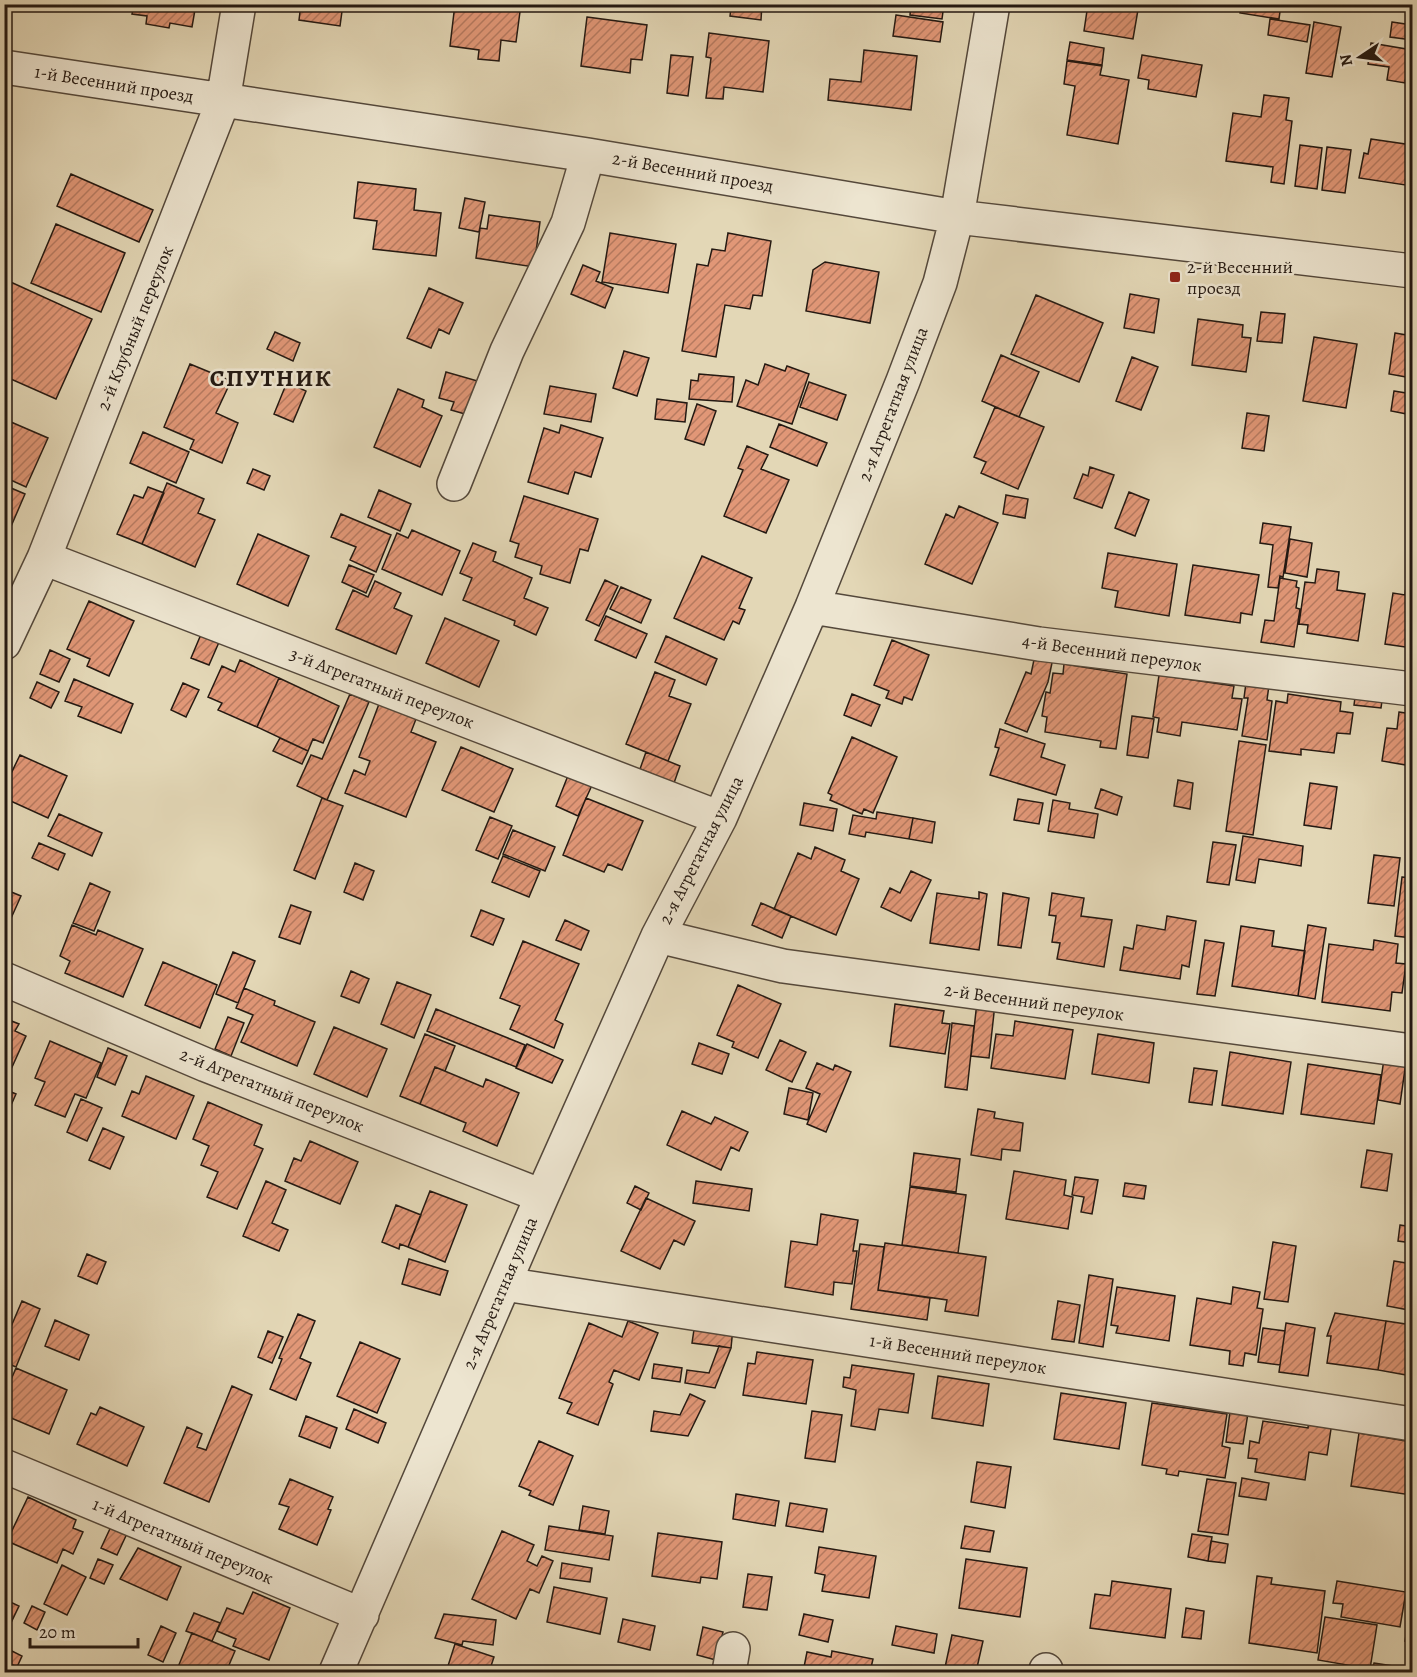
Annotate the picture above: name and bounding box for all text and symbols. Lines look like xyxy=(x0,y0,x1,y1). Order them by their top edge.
north arrow xyxy=(1330,27,1390,87)
text: N xyxy=(1334,52,1358,68)
street label: 1-й Весенний проезд xyxy=(33,60,195,108)
street label: 2-й Весенний проезд xyxy=(611,146,776,198)
street label: 2-й Клубный переулок xyxy=(91,242,179,414)
place label: 2-й Весенний проезд xyxy=(1187,255,1293,300)
marker: 2-й Весенний проезд xyxy=(1168,270,1182,284)
street label: 2-я Агрегатная улица xyxy=(853,323,934,485)
district label: СПУТНИК xyxy=(210,362,332,394)
street label: 4-й Весенний переулок xyxy=(1021,629,1203,677)
street label: 3-й Агрегатный переулок xyxy=(286,642,478,734)
street label: 2-я Агрегатная улица xyxy=(653,771,749,928)
street label: 2-й Весенний переулок xyxy=(943,978,1125,1026)
street label: 2-й Агрегатный переулок xyxy=(176,1042,368,1138)
street label: 2-я Агрегатная улица xyxy=(457,1212,543,1373)
street label: 1-й Весенний переулок xyxy=(868,1328,1048,1380)
street label: 1-й Агрегатный переулок xyxy=(89,1492,277,1590)
scale bar xyxy=(30,1611,138,1649)
text: 20 m xyxy=(39,1620,76,1644)

